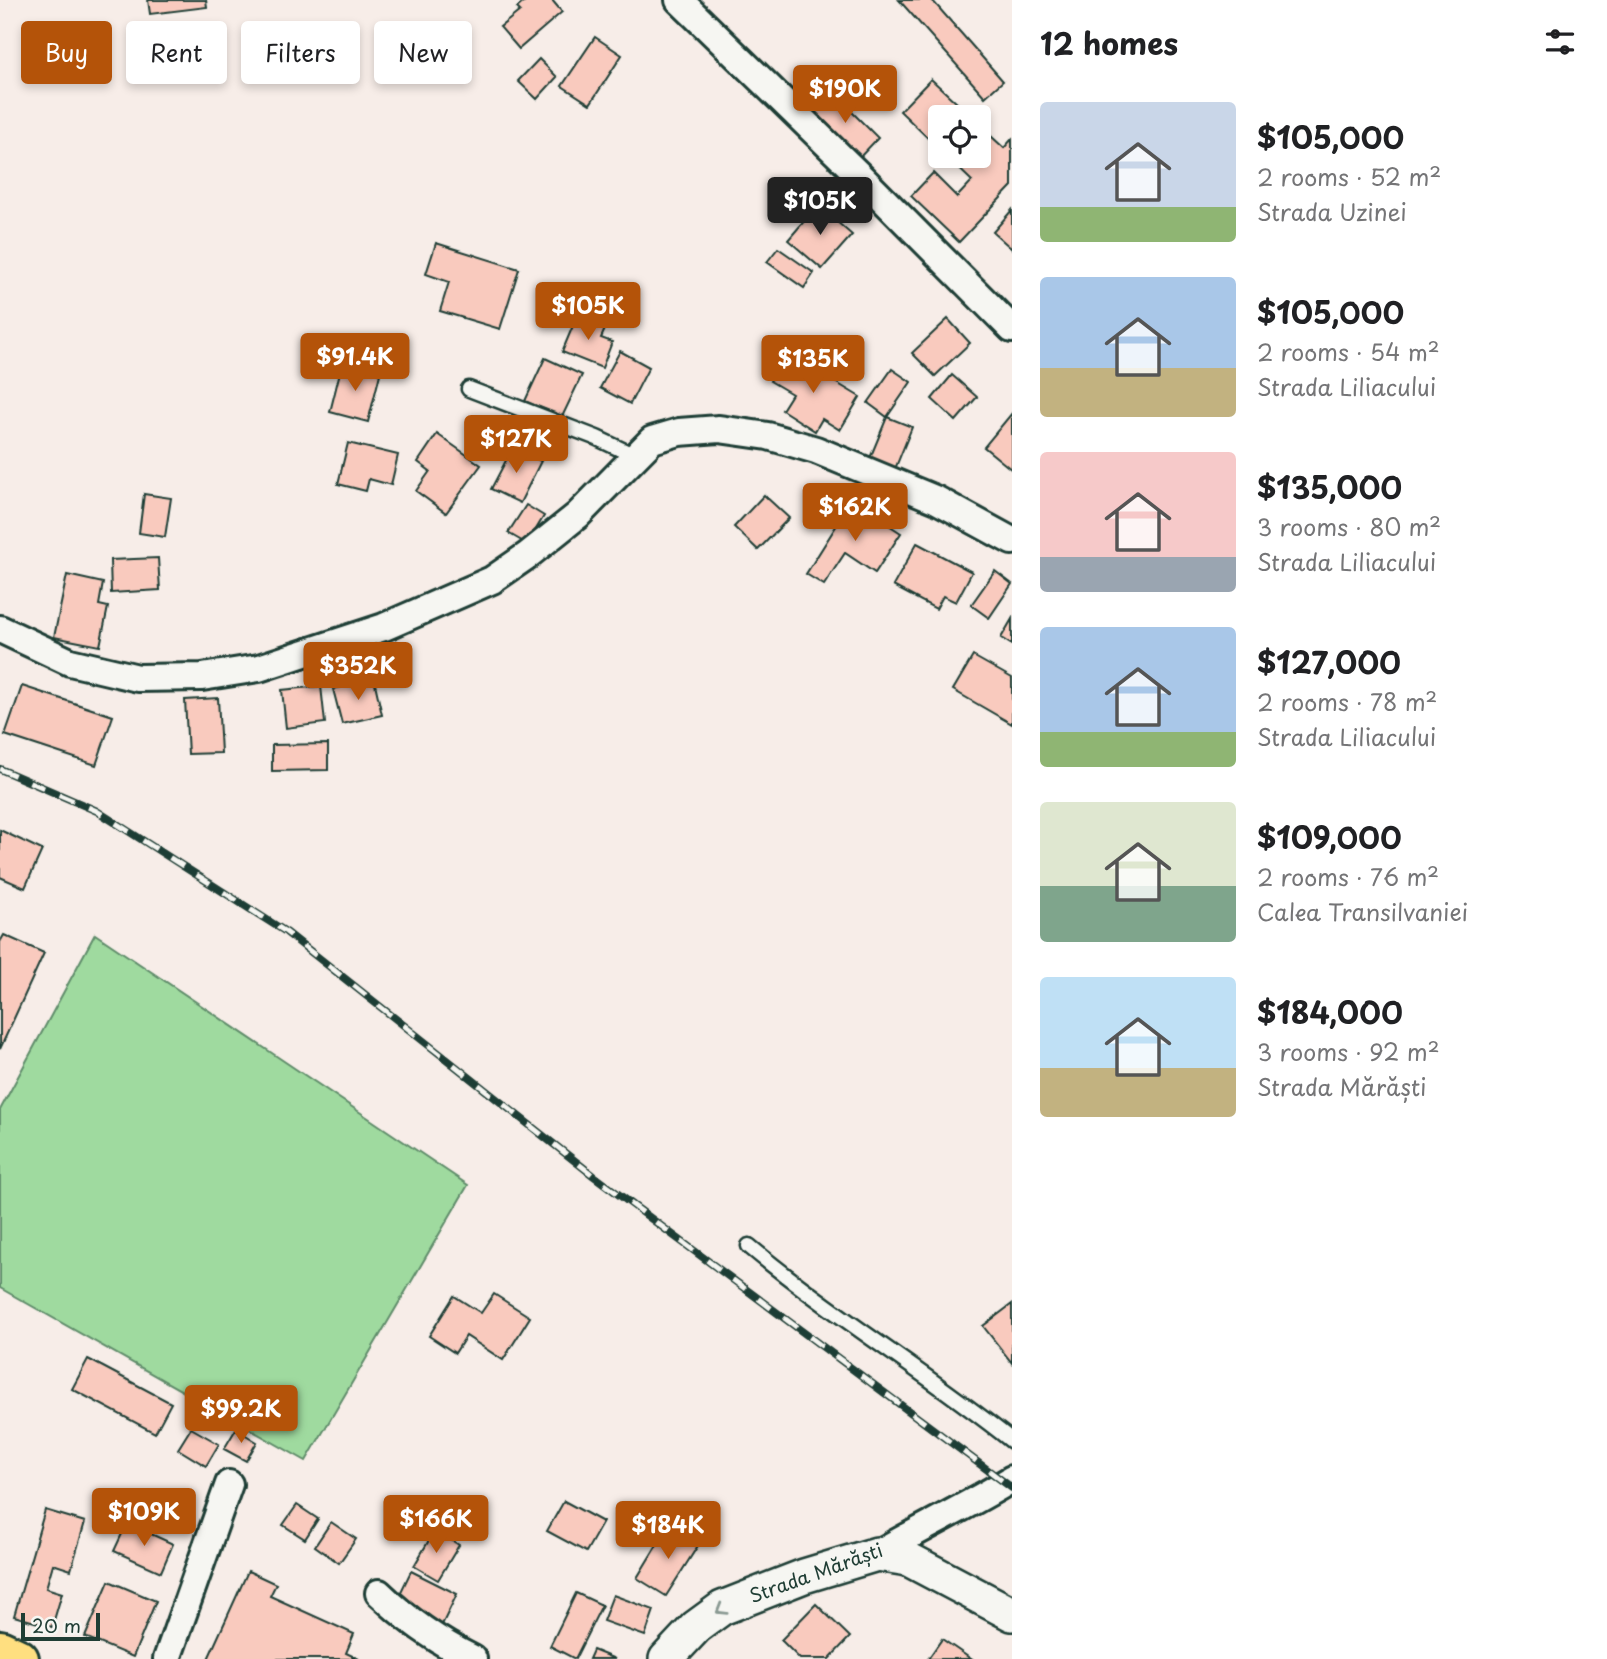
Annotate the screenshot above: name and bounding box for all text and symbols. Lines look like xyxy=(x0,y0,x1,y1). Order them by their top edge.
text: 12 homes xyxy=(1040,20,1178,65)
chip: Buy xyxy=(21,21,112,84)
chip: Rent xyxy=(126,21,227,84)
chip: Filters xyxy=(241,21,360,84)
chip: New xyxy=(374,21,472,84)
icon: filters xyxy=(1541,23,1579,61)
pin: $190K xyxy=(796,66,894,125)
text: $190K xyxy=(809,70,881,105)
map controls xyxy=(928,105,991,168)
button: locate xyxy=(928,105,991,168)
text: $105,000 xyxy=(1257,114,1404,159)
icon: home xyxy=(1096,130,1180,214)
text: 2 rooms · 52 m² xyxy=(1257,159,1441,194)
pin: $105K xyxy=(771,177,869,237)
text: $105K xyxy=(783,182,857,217)
text: Strada Uzinei xyxy=(1257,194,1407,229)
pin: $105K xyxy=(539,282,637,342)
text: $105K xyxy=(551,287,625,322)
text: $105,000 xyxy=(1257,289,1404,334)
icon: home xyxy=(1096,305,1180,389)
pin: $91.4K xyxy=(298,334,412,393)
text: 2 rooms · 54 m² xyxy=(1257,334,1440,369)
pin: $135K xyxy=(764,336,862,395)
text: $91.4K xyxy=(316,338,394,373)
text: $135K xyxy=(777,340,849,375)
text: Strada Liliacului xyxy=(1257,369,1436,404)
pin: $127K xyxy=(467,416,565,475)
text: $127K xyxy=(480,420,552,455)
text: $135,000 xyxy=(1257,464,1402,509)
icon: home xyxy=(1096,480,1180,564)
pin: $162K xyxy=(806,484,904,543)
text: $162K xyxy=(819,488,891,523)
text: 3 rooms · 80 m² xyxy=(1257,509,1441,544)
text: Strada Liliacului xyxy=(1257,544,1436,579)
text: $127,000 xyxy=(1257,639,1401,684)
pin: $352K xyxy=(309,642,407,702)
text: $352K xyxy=(319,647,397,682)
icon: home xyxy=(1096,655,1180,739)
text: 2 rooms · 78 m² xyxy=(1257,684,1437,719)
text: Strada Liliacului xyxy=(1257,719,1436,754)
text: $109,000 xyxy=(1257,814,1402,859)
icon: home xyxy=(1096,830,1180,914)
text: 2 rooms · 76 m² xyxy=(1257,859,1439,894)
text: Calea Transilvaniei xyxy=(1257,894,1468,929)
text: $184,000 xyxy=(1257,989,1403,1034)
icon: home xyxy=(1096,1005,1180,1089)
text: 3 rooms · 92 m² xyxy=(1257,1034,1440,1069)
text: Strada Mărăști xyxy=(1257,1069,1427,1104)
pin: $99.2K xyxy=(184,1386,298,1445)
text: $99.2K xyxy=(201,1390,281,1425)
pin: $109K xyxy=(95,1488,193,1548)
text: $109K xyxy=(108,1493,180,1528)
pin: $166K xyxy=(387,1496,485,1555)
text: $166K xyxy=(399,1500,473,1535)
pin: $184K xyxy=(619,1502,717,1561)
text: $184K xyxy=(632,1506,704,1541)
street label: Strada Mărăști xyxy=(745,1535,886,1609)
one-way arrow xyxy=(715,1602,728,1615)
scale bar xyxy=(21,1610,100,1642)
text: 20 m xyxy=(32,1611,81,1639)

